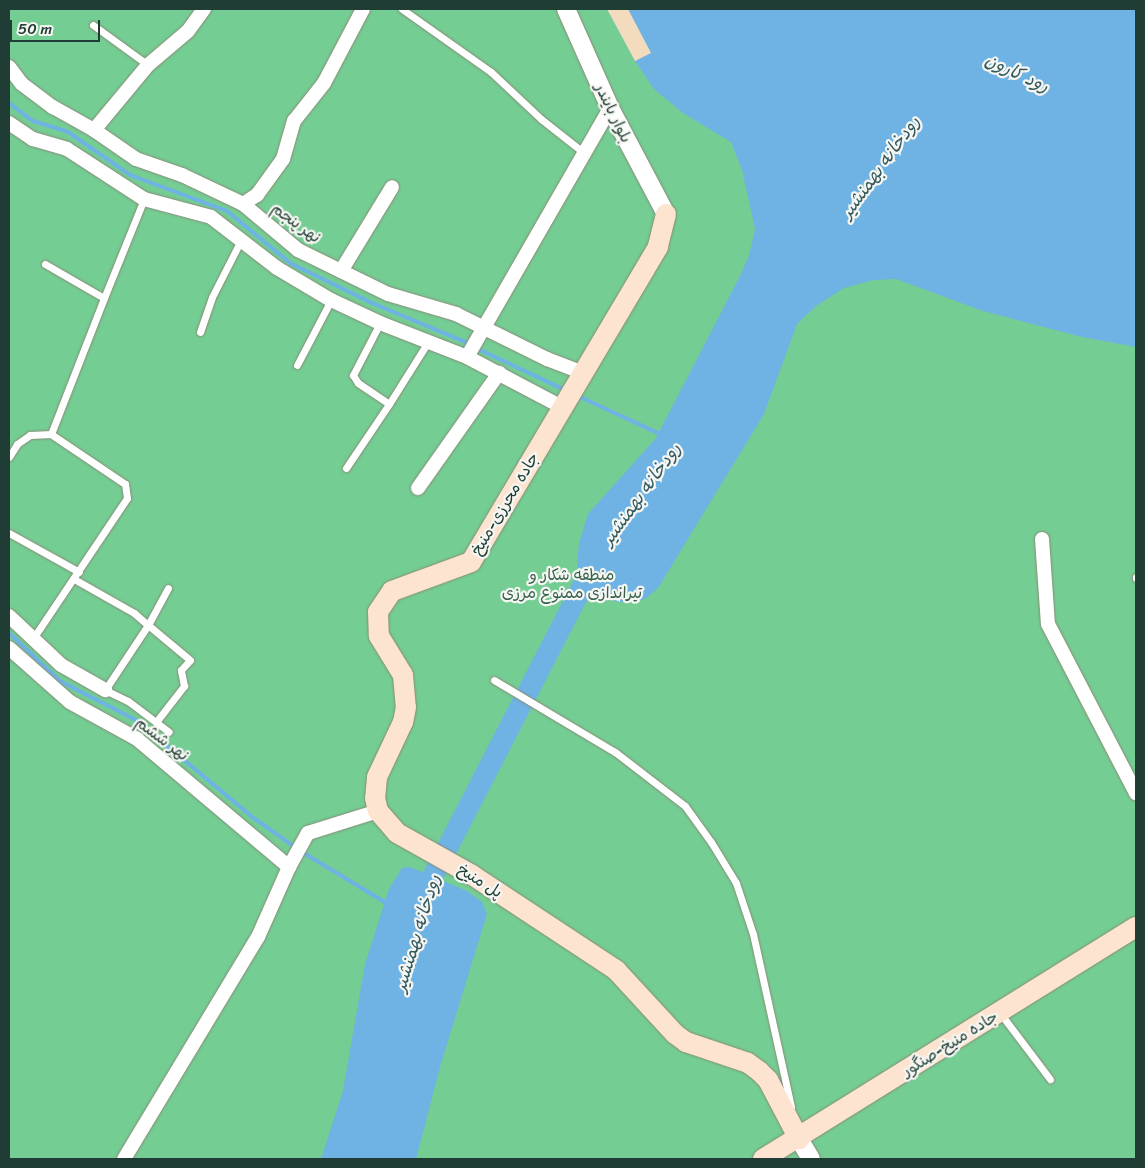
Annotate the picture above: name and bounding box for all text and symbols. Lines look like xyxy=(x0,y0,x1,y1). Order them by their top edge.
scale bar xyxy=(12,10,102,42)
text: 50 m xyxy=(18,16,52,42)
water label: رود کارون xyxy=(982,49,1052,97)
street label: بلوار بایندر xyxy=(590,80,636,146)
water label: رودخانه بهمنشیر xyxy=(836,112,924,222)
street label: نهر پنجم xyxy=(268,199,324,247)
water label: رودخانه بهمنشیر xyxy=(597,439,685,549)
street label: جاده محرزی-منیخ xyxy=(467,449,543,559)
park label: منطقه شکار و تیراندازی ممنوع مرزی xyxy=(502,565,642,603)
street label: نهر ششم xyxy=(132,713,192,765)
street label: پل منیخ xyxy=(454,860,506,902)
water label: رودخانه بهمنشیر xyxy=(389,872,445,994)
street label: جاده منیخ-صنگور xyxy=(899,1007,1001,1081)

